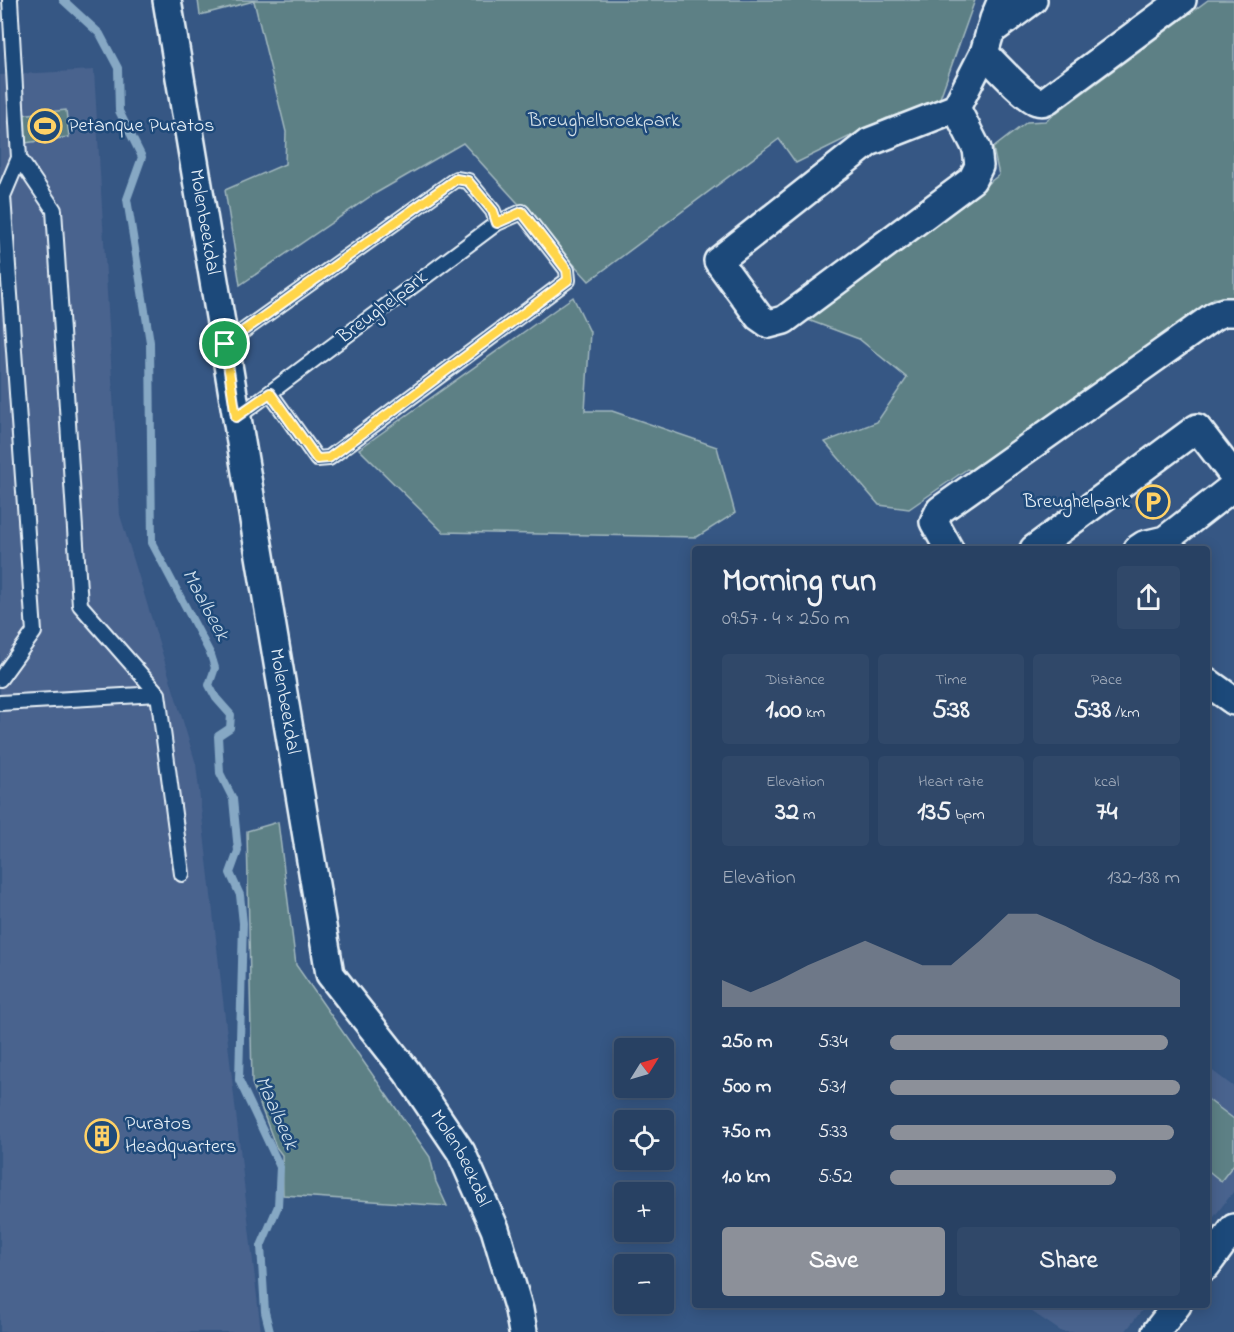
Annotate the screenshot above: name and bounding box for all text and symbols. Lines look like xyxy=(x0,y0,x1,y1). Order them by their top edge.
park label: Breughelbroekpark xyxy=(527,107,680,137)
sports icon: Petanque Puratos xyxy=(27,108,63,144)
place label: Petanque Puratos xyxy=(68,112,214,141)
street label: Molenbeekdal xyxy=(181,167,227,277)
street label: Breughelpark xyxy=(331,264,435,353)
pin xyxy=(199,318,250,369)
icon: arrive xyxy=(208,327,241,360)
parking icon: Breughelpark xyxy=(1135,484,1171,520)
place label: Breughelpark xyxy=(1022,488,1130,518)
text: Morning run xyxy=(722,558,876,606)
water label: Maalbeek xyxy=(173,563,237,647)
button: share xyxy=(1117,566,1180,629)
text: 09:57 · 4 × 250 m xyxy=(722,605,850,634)
street label: Molenbeekdal xyxy=(261,646,307,756)
text: Distance xyxy=(766,668,825,692)
text: Time xyxy=(935,668,967,692)
text: Pace xyxy=(1091,668,1122,692)
text: 1.00 xyxy=(766,692,802,730)
text: 5:38 xyxy=(932,692,970,730)
text: 5:38 xyxy=(1074,692,1111,730)
text: km xyxy=(802,701,825,725)
text: /km xyxy=(1111,701,1140,725)
text: Elevation xyxy=(766,770,825,794)
text: Heart rate xyxy=(918,770,984,794)
text: kcal xyxy=(1094,770,1119,794)
text: 32 xyxy=(775,794,799,832)
text: 135 xyxy=(917,794,951,832)
text: 74 xyxy=(1096,794,1117,832)
text: m xyxy=(799,803,815,827)
text: bpm xyxy=(951,803,985,827)
text: Elevation xyxy=(722,864,796,893)
text: 132–138 m xyxy=(1107,864,1180,893)
text: 250 m xyxy=(722,1028,773,1057)
text: 5:34 xyxy=(818,1028,848,1057)
north arrow xyxy=(614,1038,674,1098)
map controls xyxy=(614,1038,674,1314)
water label: Maalbeek xyxy=(246,1071,306,1155)
text: 500 m xyxy=(722,1073,771,1102)
text: 5:31 xyxy=(818,1073,846,1102)
street label: Molenbeekdal xyxy=(422,1104,498,1212)
place label: Puratos Headquarters xyxy=(125,1110,236,1162)
button: locate xyxy=(614,1110,674,1170)
building icon: Puratos Headquarters xyxy=(84,1118,120,1154)
text: 750 m xyxy=(722,1118,771,1147)
text: 5:33 xyxy=(818,1118,848,1147)
text: 1.0 km xyxy=(722,1163,770,1192)
text: 5:52 xyxy=(818,1163,853,1192)
button: + xyxy=(614,1182,674,1242)
button: Save xyxy=(722,1227,945,1296)
button: Share xyxy=(957,1227,1180,1296)
button: − xyxy=(614,1254,674,1314)

